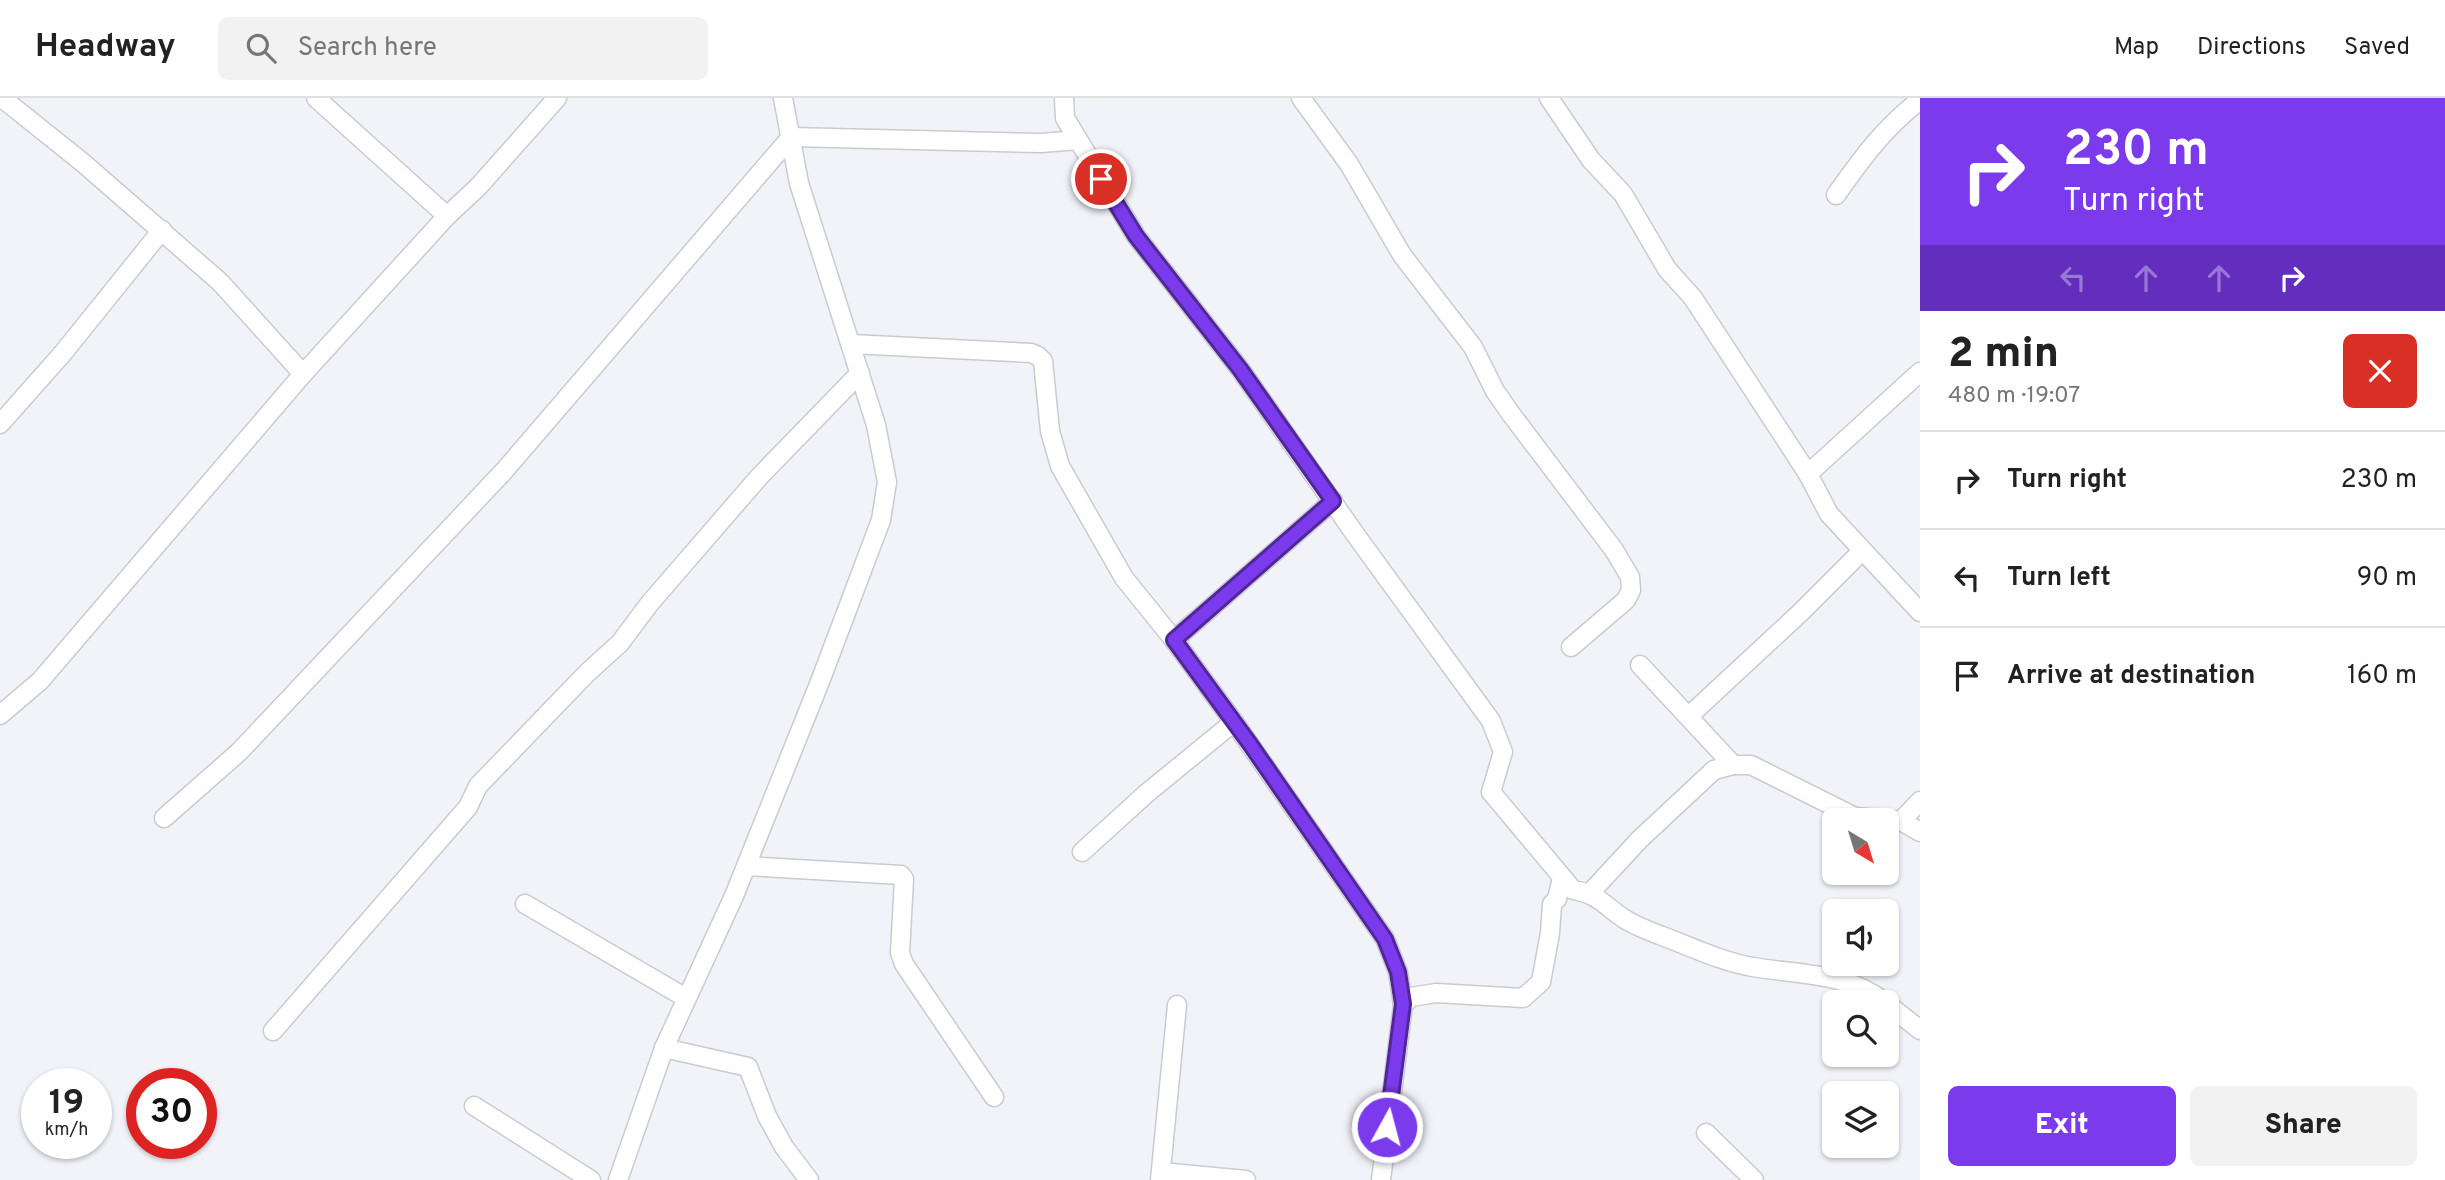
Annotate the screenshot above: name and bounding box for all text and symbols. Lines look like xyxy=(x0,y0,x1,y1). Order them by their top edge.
search box xyxy=(218,17,708,80)
text: Headway xyxy=(35,27,176,69)
icon: search xyxy=(242,29,280,67)
text: Search here xyxy=(298,32,437,65)
text: Map xyxy=(2114,33,2159,63)
text: Directions xyxy=(2197,33,2306,63)
text: Saved xyxy=(2344,33,2410,63)
text: 230 m xyxy=(2063,121,2209,183)
icon: right xyxy=(1948,126,2039,217)
pin xyxy=(1071,149,1131,209)
icon: arrive xyxy=(1082,160,1120,198)
text: Turn right xyxy=(2063,182,2205,222)
icon: left xyxy=(2054,259,2092,297)
icon: ahead xyxy=(2127,259,2165,297)
icon: ahead xyxy=(2200,259,2238,297)
icon: right xyxy=(2273,259,2311,297)
text: 2 min xyxy=(1948,329,2059,382)
button: close xyxy=(2343,334,2417,408)
text: 480 m · 19:07 xyxy=(1948,382,2080,411)
icon: right xyxy=(1948,461,1986,499)
text: Turn right xyxy=(2007,464,2127,497)
text: 230 m xyxy=(2341,464,2417,497)
icon: left xyxy=(1948,559,1986,597)
text: Turn left xyxy=(2007,562,2111,595)
text: 90 m xyxy=(2357,562,2417,595)
icon: arrive xyxy=(1948,657,1986,695)
text: Arrive at destination xyxy=(2007,660,2255,693)
text: 160 m xyxy=(2347,660,2417,693)
north arrow xyxy=(1822,808,1899,886)
map controls xyxy=(1822,808,1899,1158)
button: sound xyxy=(1822,899,1899,976)
button: search xyxy=(1822,990,1899,1067)
speed limit sign: 30 xyxy=(126,1068,217,1159)
button: layers xyxy=(1822,1081,1899,1158)
text: 19 xyxy=(49,1082,84,1126)
button: Exit xyxy=(1948,1086,2176,1166)
button: Share xyxy=(2190,1086,2417,1166)
position arrow xyxy=(1350,1090,1424,1164)
text: km/h xyxy=(45,1119,88,1142)

